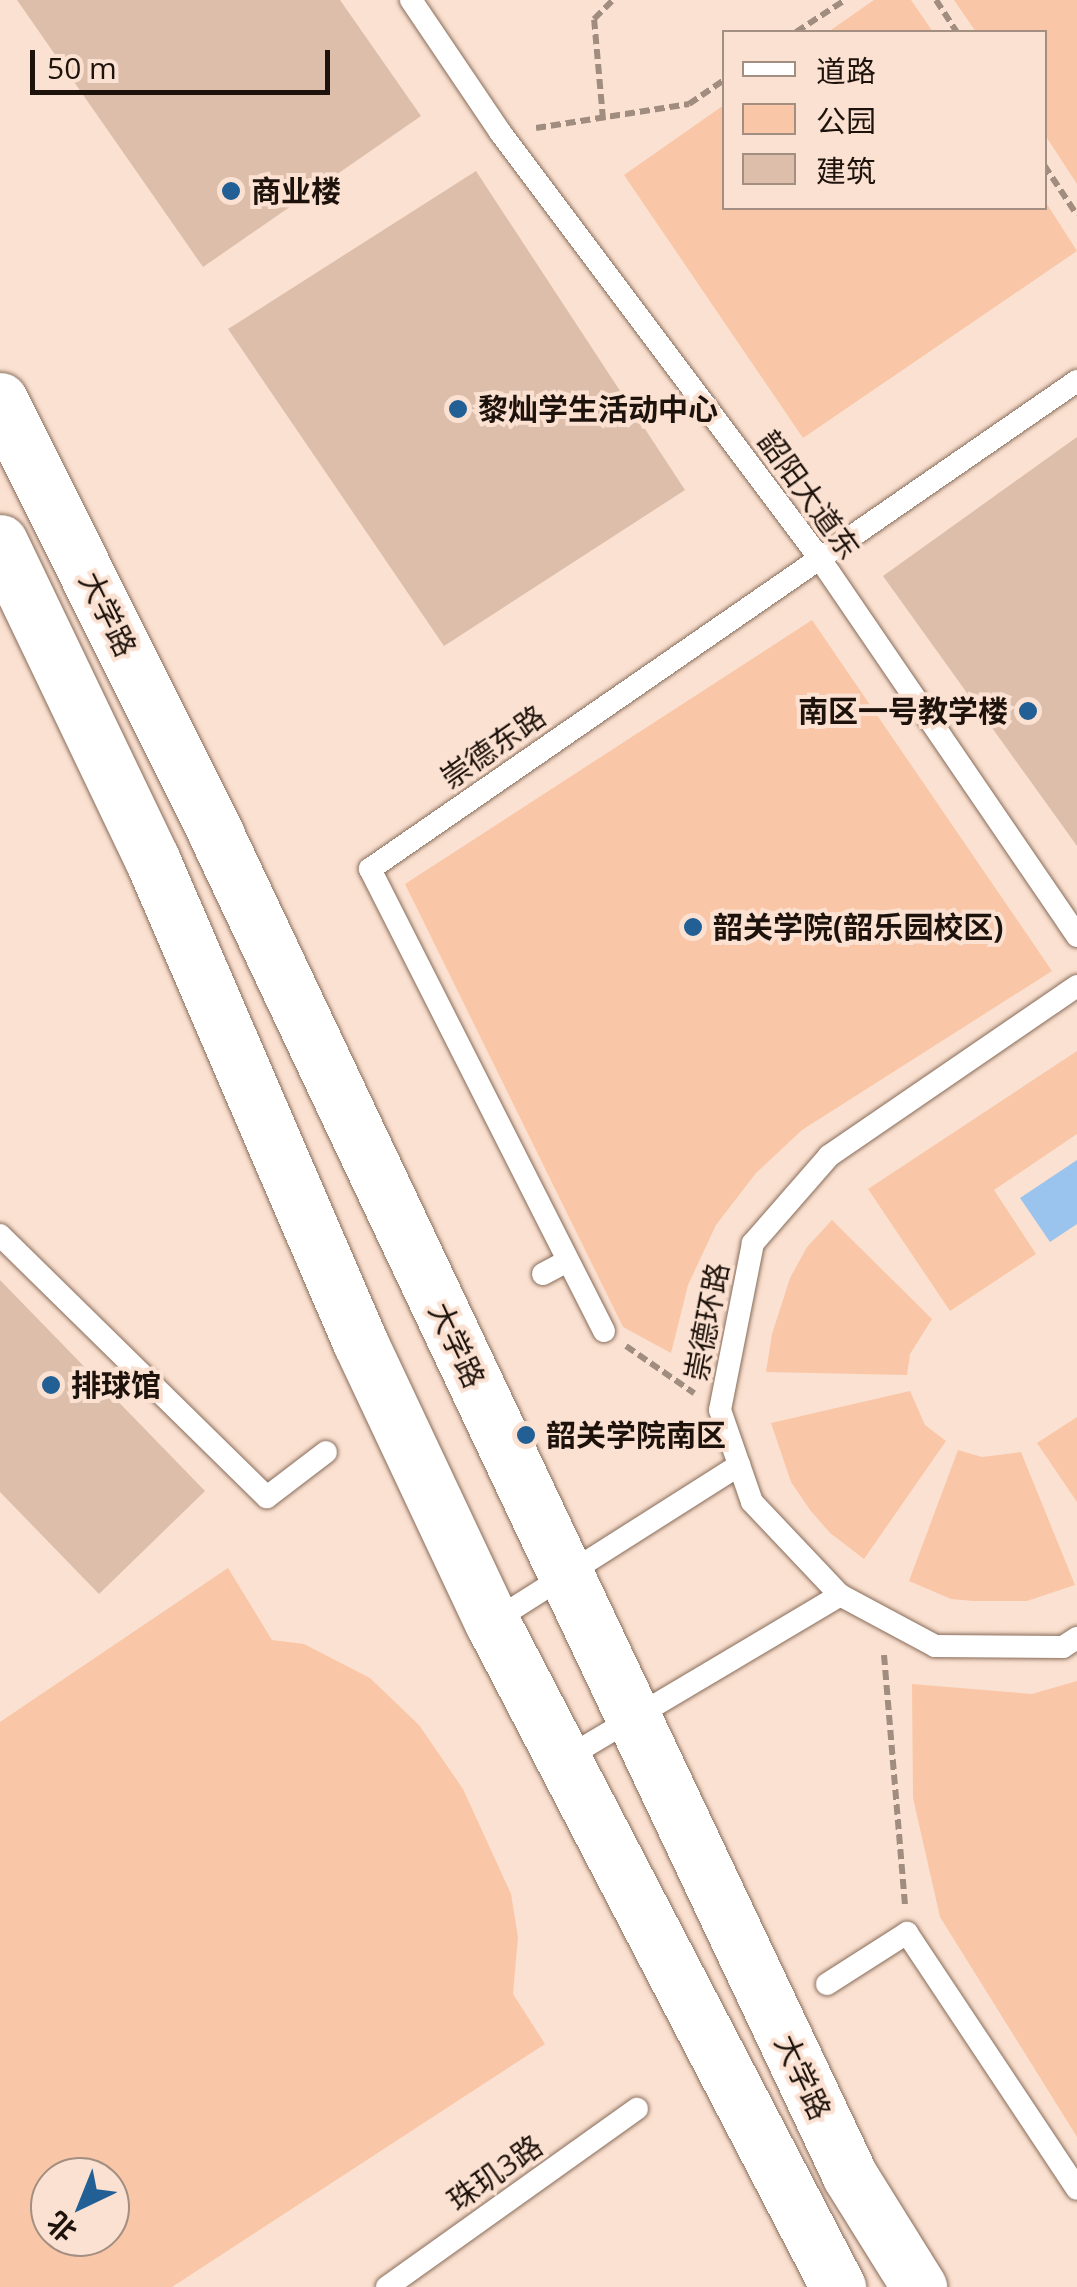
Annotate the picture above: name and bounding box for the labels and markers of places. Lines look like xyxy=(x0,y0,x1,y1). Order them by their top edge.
place label: 商业楼 xyxy=(251,173,341,209)
marker: 商业楼 xyxy=(220,180,242,202)
place label: 黎灿学生活动中心 xyxy=(478,391,718,427)
marker: 黎灿学生活动中心 xyxy=(447,398,469,420)
place label: 南区一号教学楼 xyxy=(798,693,1008,729)
marker: 南区一号教学楼 xyxy=(1017,700,1039,722)
place label: 韶关学院(韶乐园校区) xyxy=(713,909,1003,945)
marker: 韶关学院(韶乐园校区) xyxy=(682,916,704,938)
place label: 排球馆 xyxy=(71,1367,161,1403)
marker: 排球馆 xyxy=(40,1374,62,1396)
place label: 韶关学院南区 xyxy=(546,1417,726,1453)
marker: 韶关学院南区 xyxy=(515,1424,537,1446)

